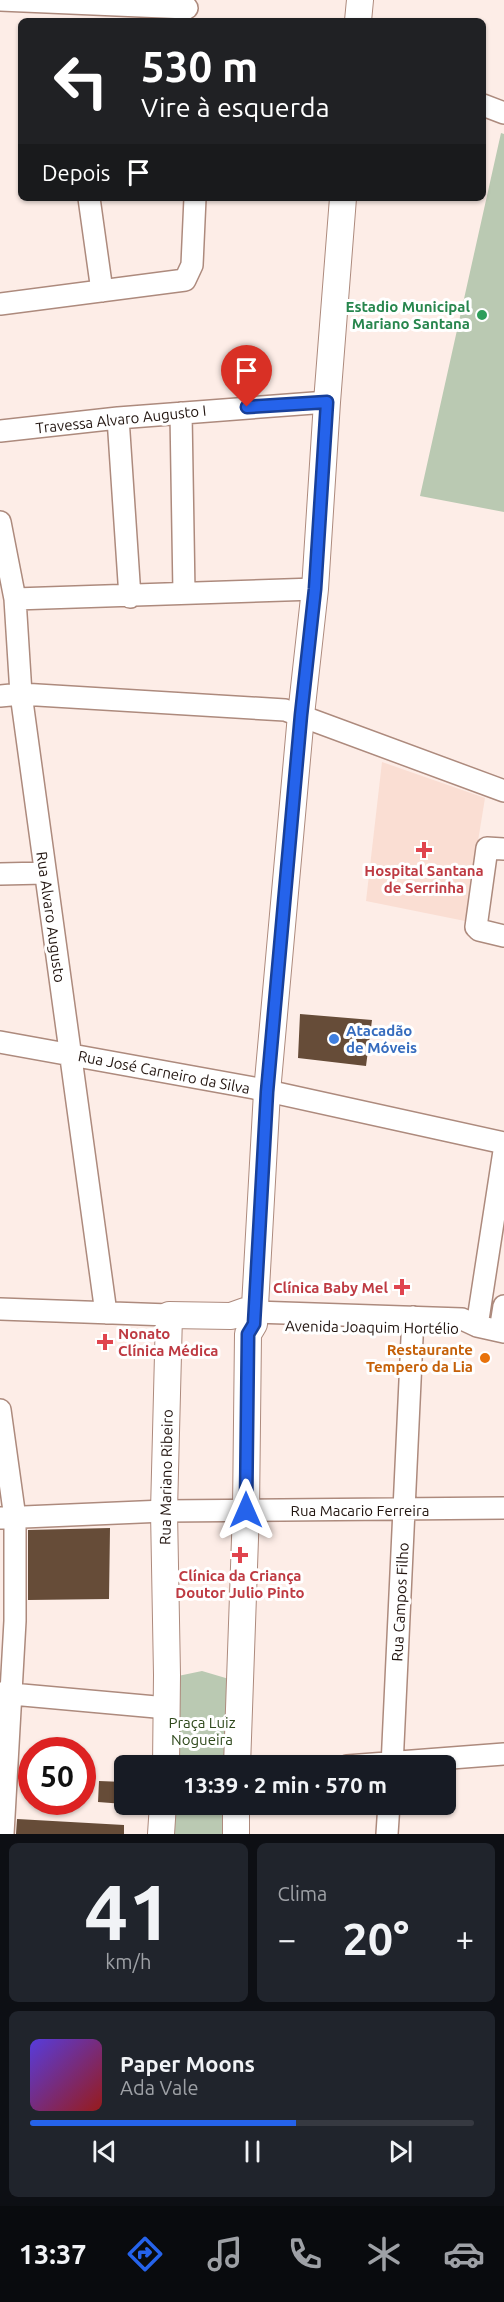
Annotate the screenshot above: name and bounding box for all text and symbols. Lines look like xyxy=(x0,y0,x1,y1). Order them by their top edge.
icon: left xyxy=(42,42,120,120)
text: 530 m xyxy=(141,43,258,90)
text: Vire à esquerda xyxy=(141,92,330,122)
icon: arrive xyxy=(122,156,155,189)
text: Depois xyxy=(42,160,110,185)
place label: Estadio Municipal Mariano Santana xyxy=(346,298,470,332)
marker: Estadio Municipal Mariano Santana xyxy=(475,308,489,322)
pin xyxy=(221,345,272,407)
icon: arrive xyxy=(230,354,263,387)
street label: Travessa Alvaro Augusto I xyxy=(35,402,207,436)
marker: Hospital Santana de Serrinha xyxy=(415,841,433,859)
street label: Rua Alvaro Augusto xyxy=(33,850,69,984)
place label: Hospital Santana de Serrinha xyxy=(364,862,484,896)
place label: Atacadão de Móveis xyxy=(346,1022,417,1056)
marker: Atacadão de Móveis xyxy=(327,1032,341,1046)
street label: Rua José Carneiro da Silva xyxy=(77,1047,251,1097)
marker: Clínica Baby Mel xyxy=(393,1278,411,1296)
place label: Clínica Baby Mel xyxy=(273,1279,388,1296)
street label: Avenida Joaquim Hortélio xyxy=(285,1317,459,1337)
place label: Nonato Clínica Médica xyxy=(118,1325,218,1359)
marker: Nonato Clínica Médica xyxy=(96,1333,114,1351)
place label: Restaurante Tempero da Lia xyxy=(366,1341,473,1375)
marker: Restaurante Tempero da Lia xyxy=(478,1351,492,1365)
street label: Rua Mariano Ribeiro xyxy=(156,1409,176,1545)
position arrow xyxy=(214,1478,278,1542)
street label: Rua Macario Ferreira xyxy=(291,1502,429,1519)
street label: Rua Campos Filho xyxy=(388,1542,412,1662)
marker: Clínica da Criança Doutor Julio Pinto xyxy=(231,1546,249,1564)
place label: Clínica da Criança Doutor Julio Pinto xyxy=(175,1567,305,1601)
park label: Praça Luiz Nogueira xyxy=(168,1714,236,1748)
speed limit sign: 50 xyxy=(18,1737,96,1815)
text: 13:39 · 2 min · 570 m xyxy=(183,1772,387,1797)
text: 41 xyxy=(84,1867,172,1955)
text: Clima xyxy=(278,1882,327,1905)
text: 20° xyxy=(342,1913,409,1964)
text: − xyxy=(278,1920,296,1957)
text: + xyxy=(455,1920,474,1957)
text: km/h xyxy=(105,1950,151,1973)
text: Paper Moons xyxy=(120,2051,255,2076)
text: Ada Vale xyxy=(120,2076,198,2099)
icon: previous xyxy=(88,2135,121,2168)
icon: pause xyxy=(236,2135,269,2168)
icon: next xyxy=(384,2135,417,2168)
icon: directions xyxy=(124,2233,166,2275)
icon: music xyxy=(204,2233,246,2275)
icon: phone xyxy=(284,2233,326,2275)
icon: climate xyxy=(363,2233,405,2275)
icon: car xyxy=(443,2233,485,2275)
text: 13:37 xyxy=(19,2239,86,2269)

